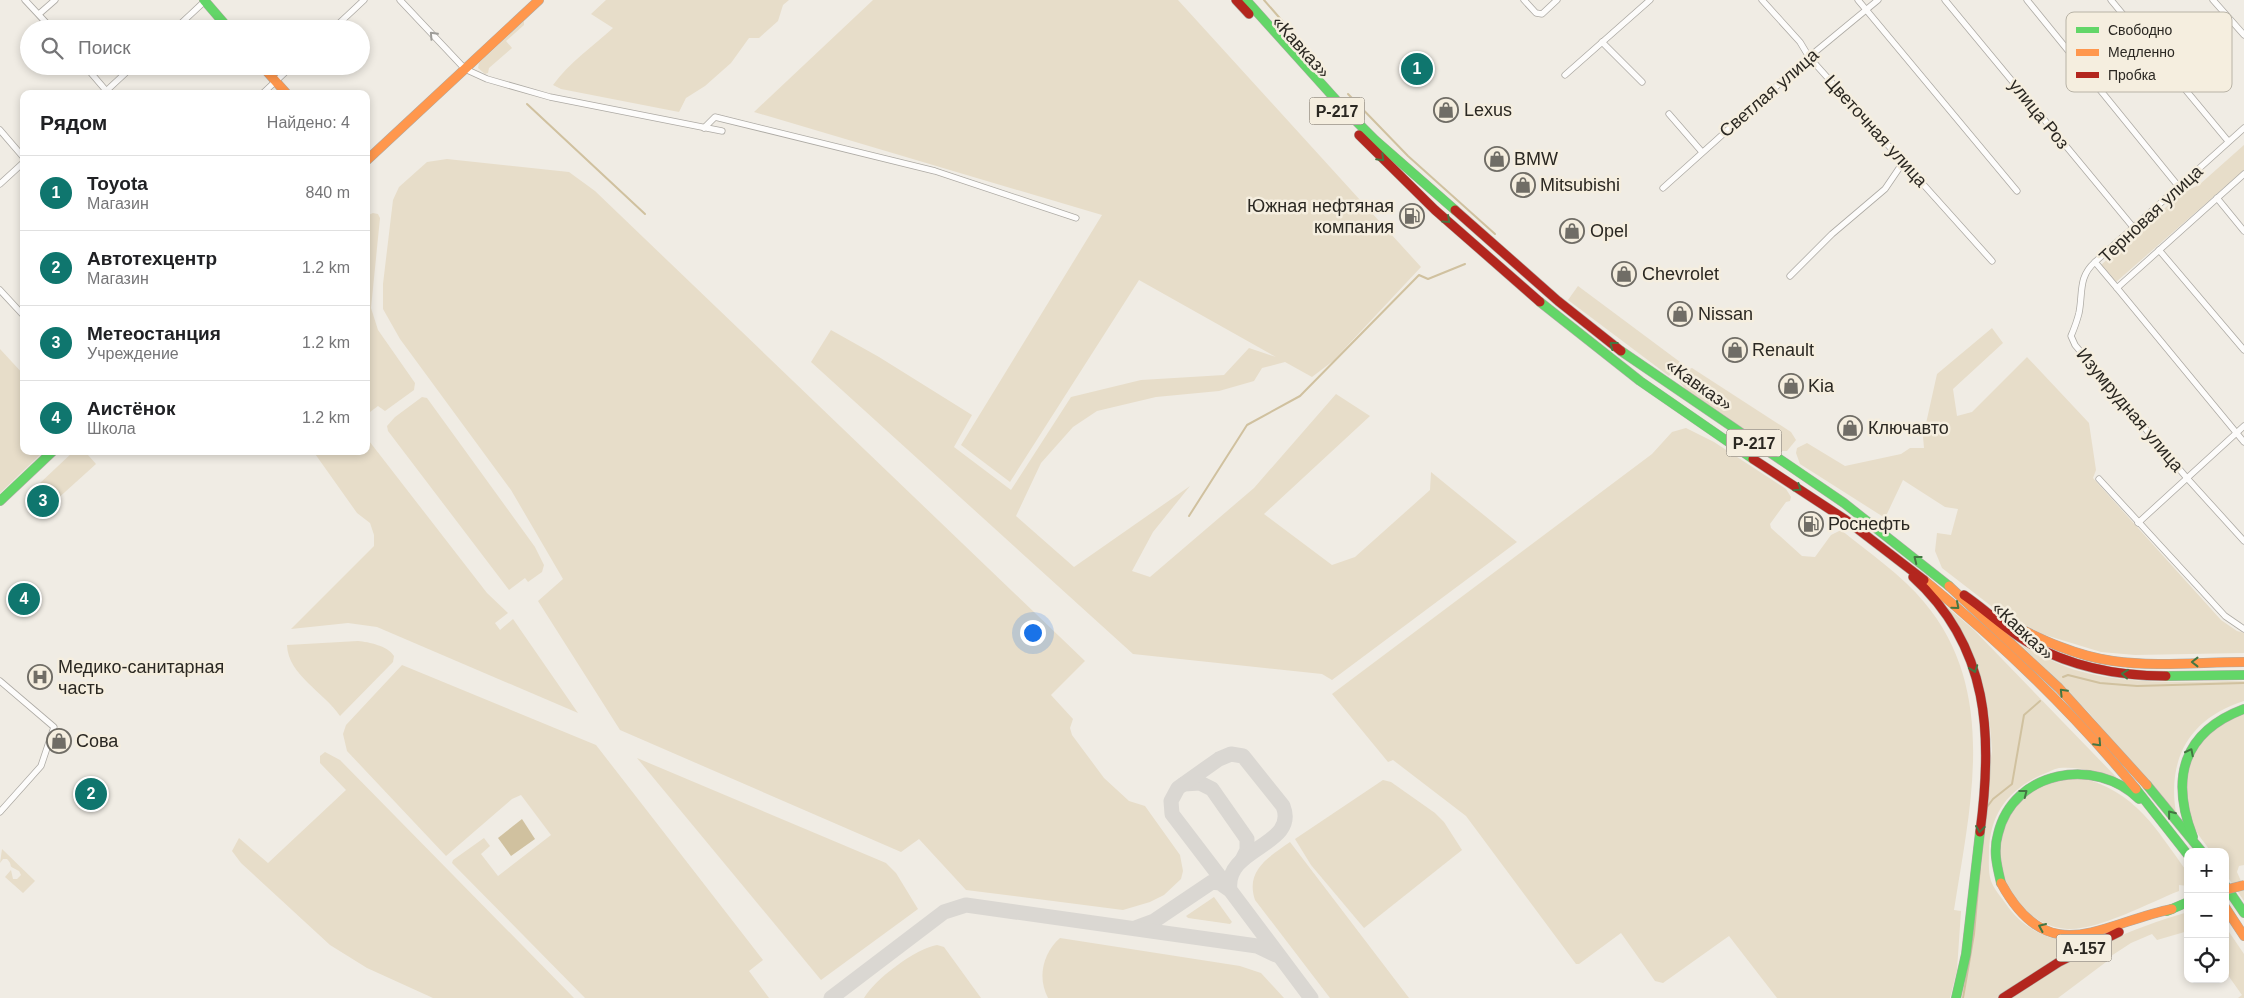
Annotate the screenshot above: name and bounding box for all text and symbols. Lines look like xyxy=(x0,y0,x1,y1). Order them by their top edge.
street label: «Кавказ» xyxy=(1268,12,1334,82)
legend xyxy=(2066,12,2232,92)
search box xyxy=(20,20,370,75)
text: Свободно xyxy=(2108,22,2173,38)
one-way arrow xyxy=(430,31,439,40)
icon: search xyxy=(38,34,66,62)
text: Поиск xyxy=(78,37,131,58)
street label: Светлая улица xyxy=(1716,44,1823,141)
text: Медленно xyxy=(2108,44,2175,60)
pin: 1 xyxy=(1401,50,1433,88)
text: Пробка xyxy=(2108,67,2156,83)
street label: Цветочная улица xyxy=(1821,71,1932,192)
street label: улица Роз xyxy=(2005,75,2073,153)
shop icon: Lexus xyxy=(1433,97,1459,123)
road number: Р-217 xyxy=(1310,98,1364,124)
place label: Lexus xyxy=(1464,100,1512,120)
text: Рядом xyxy=(40,111,107,134)
text: Найдено: 4 xyxy=(267,114,350,131)
shop icon: BMW xyxy=(1484,146,1510,172)
place label: BMW xyxy=(1514,149,1558,169)
one-way arrow xyxy=(1376,152,1385,161)
street label: Терновая улица xyxy=(2095,160,2207,267)
shop icon: Mitsubishi xyxy=(1510,172,1536,198)
text: Toyota xyxy=(87,173,148,194)
place label: Mitsubishi xyxy=(1540,175,1620,195)
text: 1 xyxy=(52,184,60,201)
text: 840 m xyxy=(306,184,350,201)
text: Магазин xyxy=(87,195,149,212)
place label: Южная нефтяная компания xyxy=(1247,196,1394,237)
fuel station icon: Южная нефтяная компания xyxy=(1399,203,1425,229)
one-way arrow xyxy=(1442,214,1451,223)
shop icon: Opel xyxy=(1559,218,1585,244)
place label: Opel xyxy=(1590,221,1628,241)
text: Автотехцентр xyxy=(87,248,217,269)
text: 2 xyxy=(52,259,60,276)
text: 1.2 km xyxy=(302,259,350,276)
shop icon: Chevrolet xyxy=(1611,261,1637,287)
place label: Chevrolet xyxy=(1642,264,1719,284)
text: Магазин xyxy=(87,270,149,287)
shop icon: Nissan xyxy=(1667,301,1693,327)
place label: Nissan xyxy=(1698,304,1753,324)
text: Метеостанция xyxy=(87,323,221,344)
text: 3 xyxy=(52,334,60,351)
text: 1.2 km xyxy=(302,334,350,351)
shop icon: Renault xyxy=(1722,337,1748,363)
place label: Renault xyxy=(1752,340,1814,360)
one-way arrow xyxy=(1609,342,1619,351)
street label: Изумрудная улица xyxy=(2073,344,2188,477)
text: Учреждение xyxy=(87,345,179,362)
street label: «Кавказ» xyxy=(1662,355,1736,415)
shop icon: Kia xyxy=(1778,373,1804,399)
place label: Kia xyxy=(1808,376,1835,396)
text: Аистёнок xyxy=(87,398,175,419)
text: 4 xyxy=(52,409,60,426)
text: 1.2 km xyxy=(302,409,350,426)
shop icon: Ключавто xyxy=(1837,415,1863,441)
place label: Ключавто xyxy=(1868,418,1949,438)
text: Школа xyxy=(87,420,136,437)
road number: Р-217 xyxy=(1726,429,1782,456)
pin: 3 xyxy=(27,482,59,520)
one-way arrow xyxy=(1792,482,1801,491)
fuel station icon: Роснефть xyxy=(1798,511,1824,537)
place label: Роснефть xyxy=(1828,514,1910,534)
one-way arrow xyxy=(1914,556,1923,565)
pin: 4 xyxy=(8,580,40,618)
street label: «Кавказ» xyxy=(1988,598,2058,664)
one-way arrow xyxy=(1950,600,1959,609)
your location xyxy=(1020,620,1046,646)
place label: Медико-санитарная часть xyxy=(58,657,224,698)
one-way arrow xyxy=(2191,657,2199,667)
hospital icon: Медико-санитарная часть xyxy=(27,664,53,690)
one-way arrow xyxy=(1968,664,1978,672)
one-way arrow xyxy=(2121,669,2129,680)
one-way arrow xyxy=(2060,689,2069,698)
shop icon: Сова xyxy=(46,728,72,754)
place label: Сова xyxy=(76,731,119,751)
one-way arrow xyxy=(2092,738,2101,747)
one-way arrow xyxy=(2184,748,2194,757)
pin: 2 xyxy=(75,775,107,813)
one-way arrow xyxy=(2018,789,2027,798)
one-way arrow xyxy=(2169,811,2177,820)
one-way arrow xyxy=(1975,825,1986,833)
map controls xyxy=(2184,848,2229,983)
button: + xyxy=(2184,848,2229,893)
button: − xyxy=(2184,893,2229,938)
one-way arrow xyxy=(2038,922,2047,933)
road number: А-157 xyxy=(2056,934,2112,961)
button: locate xyxy=(2184,938,2229,983)

